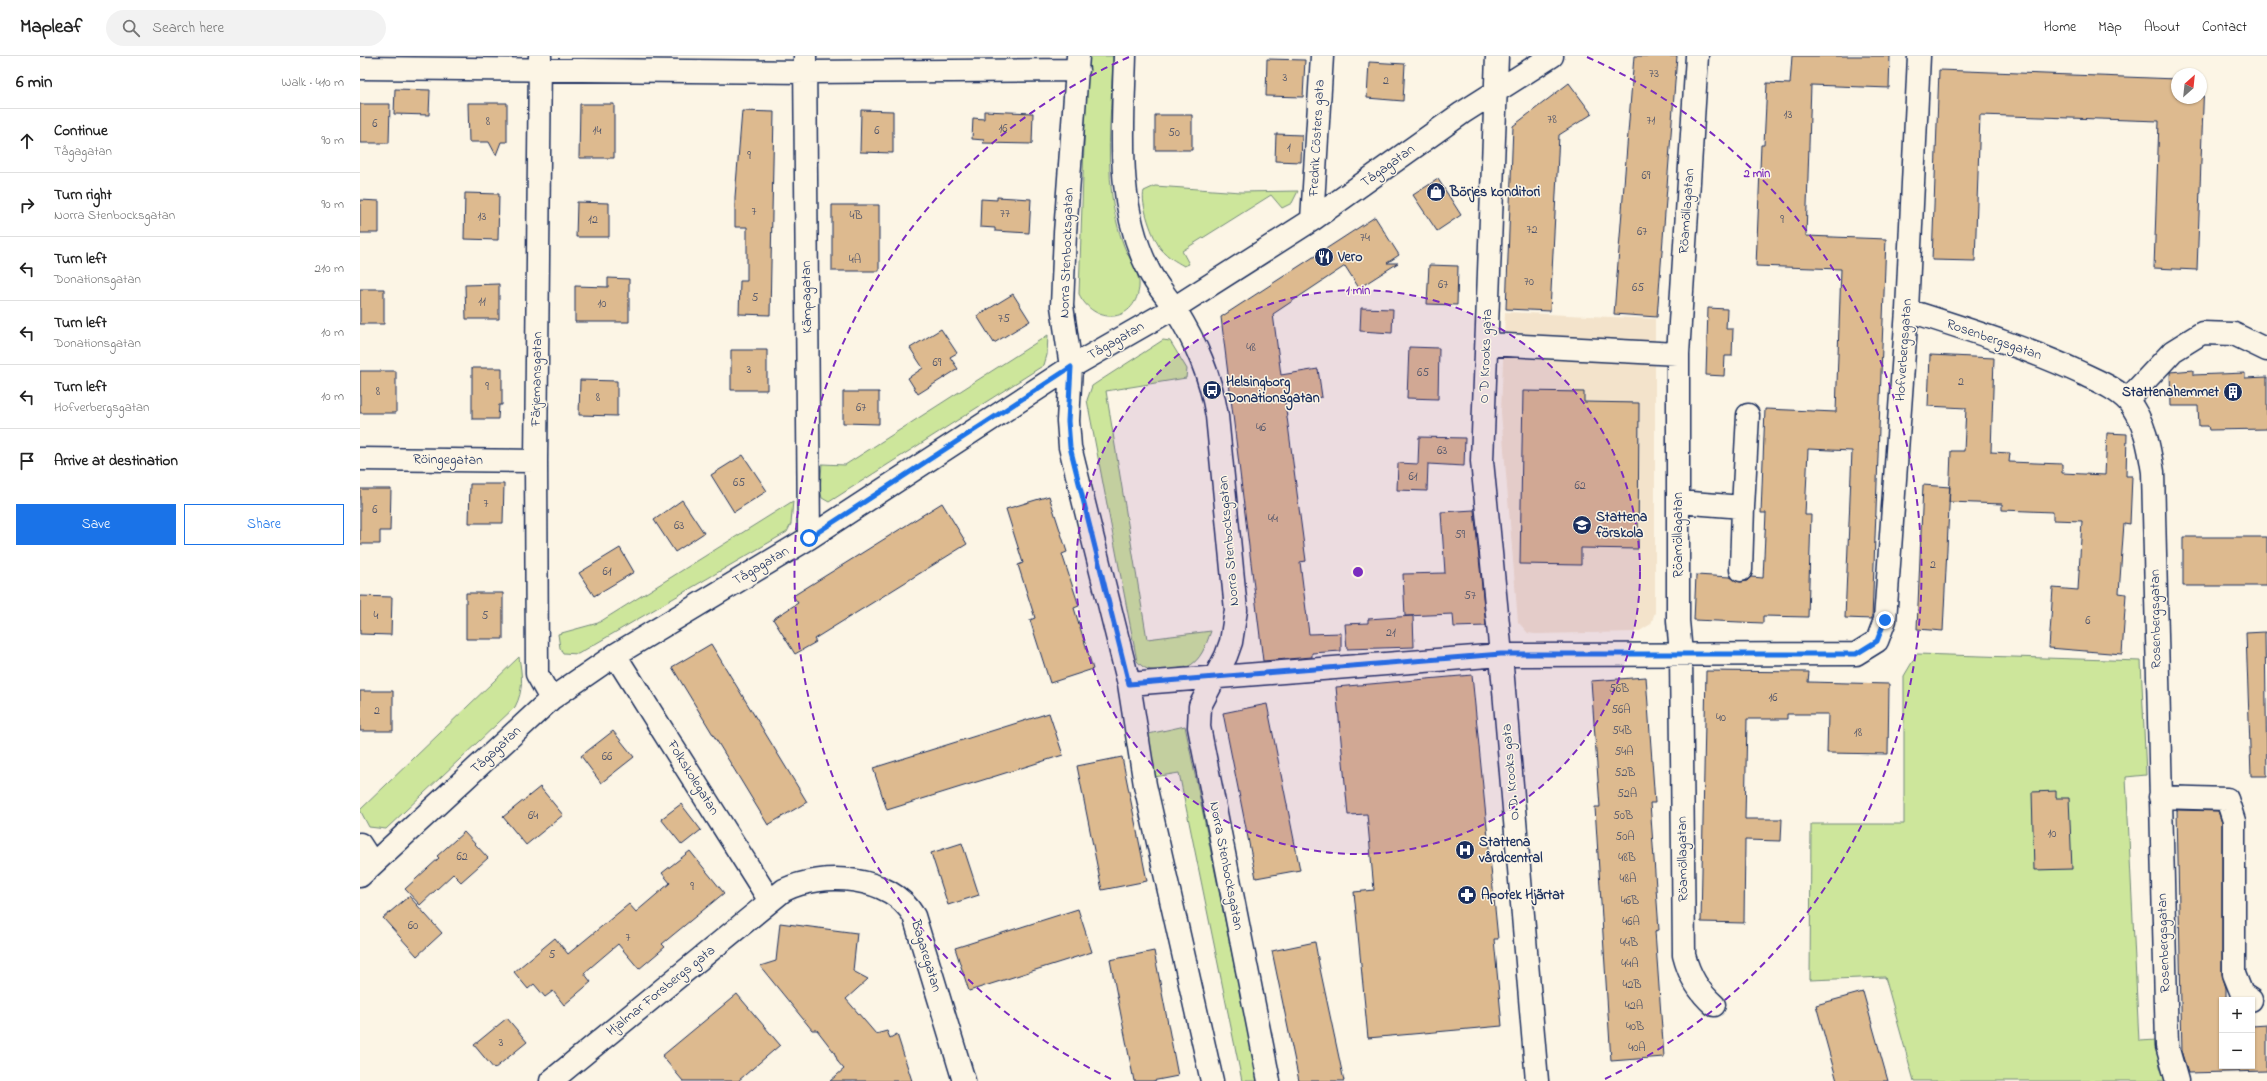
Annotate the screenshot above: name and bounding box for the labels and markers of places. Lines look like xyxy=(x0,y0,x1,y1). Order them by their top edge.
shop icon: Börjes konditori xyxy=(1425,181,1447,203)
place label: Börjes konditori xyxy=(1449,182,1541,203)
restaurant icon: Vero xyxy=(1313,246,1335,268)
place label: Vero xyxy=(1337,247,1362,268)
place label: Helsingborg Donationsgatan xyxy=(1225,372,1320,411)
bus stop icon: Helsingborg Donationsgatan xyxy=(1201,379,1223,401)
building icon: Stattenahemmet xyxy=(2222,381,2244,403)
place label: Stattenahemmet xyxy=(2122,382,2219,403)
place label: Stattena förskola xyxy=(1595,507,1648,544)
school or university icon: Stattena förskola xyxy=(1571,514,1593,536)
centre of rings xyxy=(1351,565,1365,579)
place label: Stattena vårdcentral xyxy=(1478,832,1543,869)
hospital icon: Stattena vårdcentral xyxy=(1454,839,1476,861)
pharmacy icon: Apotek Hjärtat xyxy=(1456,884,1478,906)
place label: Apotek Hjärtat xyxy=(1481,885,1565,906)

